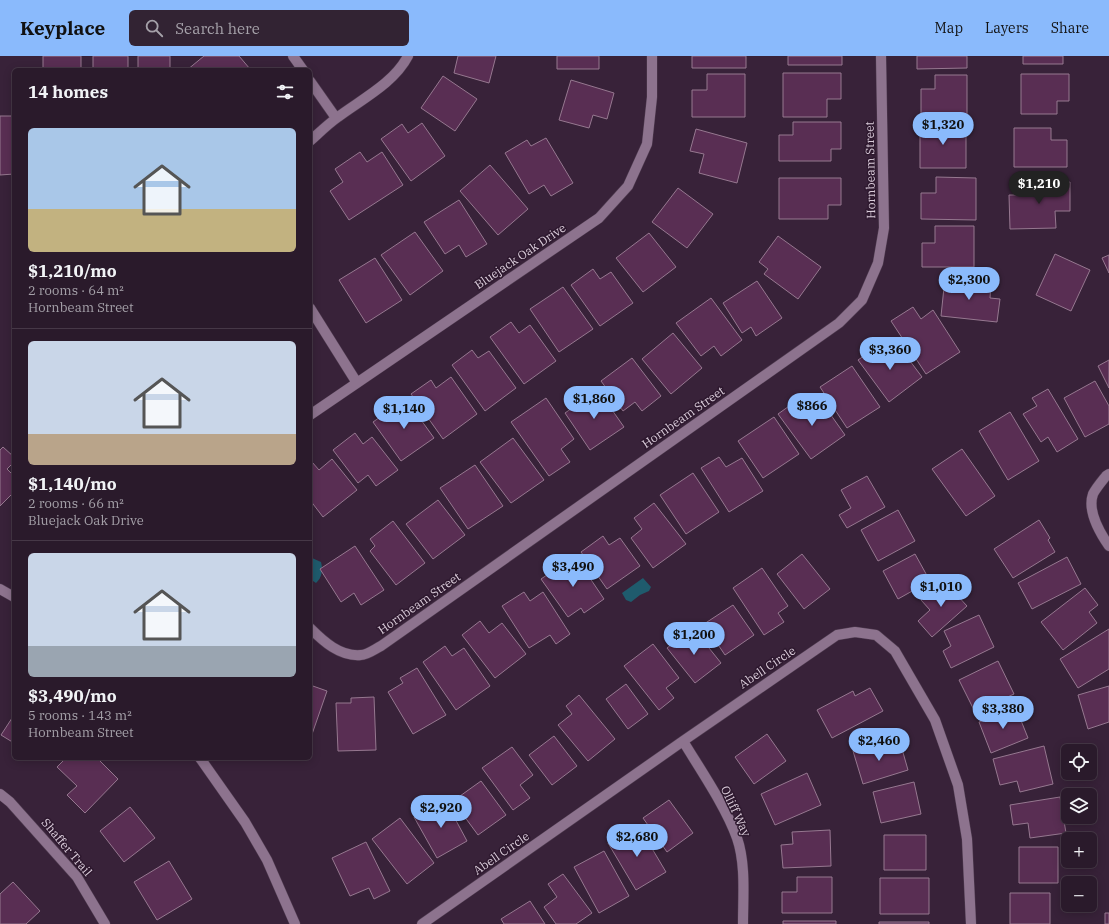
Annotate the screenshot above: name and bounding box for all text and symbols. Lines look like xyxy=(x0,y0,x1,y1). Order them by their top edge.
search box xyxy=(129,10,409,46)
text: Keyplace xyxy=(20,16,105,40)
icon: search xyxy=(143,17,165,39)
text: Search here xyxy=(175,19,260,38)
text: Map xyxy=(935,19,963,37)
text: Layers xyxy=(985,19,1029,37)
text: Share xyxy=(1051,19,1089,37)
text: 14 homes xyxy=(28,81,108,103)
icon: filters xyxy=(274,81,296,103)
pin: $1,320 xyxy=(910,112,976,146)
text: $1,320 xyxy=(922,116,964,133)
street label: Hornbeam Street xyxy=(862,121,878,219)
icon: home xyxy=(126,154,198,226)
pin: $1,210 xyxy=(1006,171,1072,205)
text: $1,210 xyxy=(1018,175,1060,192)
street label: Bluejack Oak Drive xyxy=(471,220,569,292)
text: $1,210/mo xyxy=(28,260,117,282)
pin: $2,300 xyxy=(936,267,1002,301)
text: $2,300 xyxy=(948,271,990,288)
text: 2 rooms · 64 m² xyxy=(28,282,124,299)
text: Hornbeam Street xyxy=(28,299,134,316)
pin: $3,360 xyxy=(857,337,923,371)
text: $3,360 xyxy=(869,341,911,358)
icon: home xyxy=(126,367,198,439)
street label: Hornbeam Street xyxy=(639,383,727,451)
pin: $1,860 xyxy=(561,386,627,420)
text: $1,860 xyxy=(573,390,615,407)
pin: $866 xyxy=(788,393,836,427)
pin: $1,140 xyxy=(371,396,437,430)
text: $866 xyxy=(796,397,828,414)
text: $1,140 xyxy=(383,400,425,417)
text: $1,140/mo xyxy=(28,473,117,495)
text: 2 rooms · 66 m² xyxy=(28,495,124,512)
text: Bluejack Oak Drive xyxy=(28,512,144,529)
pin: $3,490 xyxy=(540,554,606,588)
text: $3,490 xyxy=(552,558,594,575)
street label: Hornbeam Street xyxy=(375,569,463,637)
pin: $1,010 xyxy=(908,574,974,608)
text: $1,010 xyxy=(920,578,962,595)
icon: home xyxy=(126,579,198,651)
pin: $1,200 xyxy=(661,622,727,656)
text: $1,200 xyxy=(673,626,715,643)
street label: Abell Circle xyxy=(736,643,798,691)
text: $3,490/mo xyxy=(28,685,117,707)
pin: $3,380 xyxy=(970,696,1036,730)
text: $3,380 xyxy=(982,700,1024,717)
text: 5 rooms · 143 m² xyxy=(28,707,132,724)
text: Hornbeam Street xyxy=(28,724,134,741)
pin: $2,460 xyxy=(846,728,912,762)
text: $2,460 xyxy=(858,732,900,749)
map controls xyxy=(1061,744,1097,912)
button: locate xyxy=(1061,744,1097,780)
street label: Olliff Way xyxy=(718,783,755,839)
button: layers xyxy=(1061,788,1097,824)
pin: $2,920 xyxy=(408,795,474,829)
text: $2,920 xyxy=(420,799,462,816)
street label: Shaffer Trail xyxy=(39,815,96,879)
pin: $2,680 xyxy=(604,824,670,858)
street label: Abell Circle xyxy=(470,828,532,878)
text: $2,680 xyxy=(616,828,658,845)
button: + xyxy=(1061,832,1097,868)
button: − xyxy=(1061,876,1097,912)

